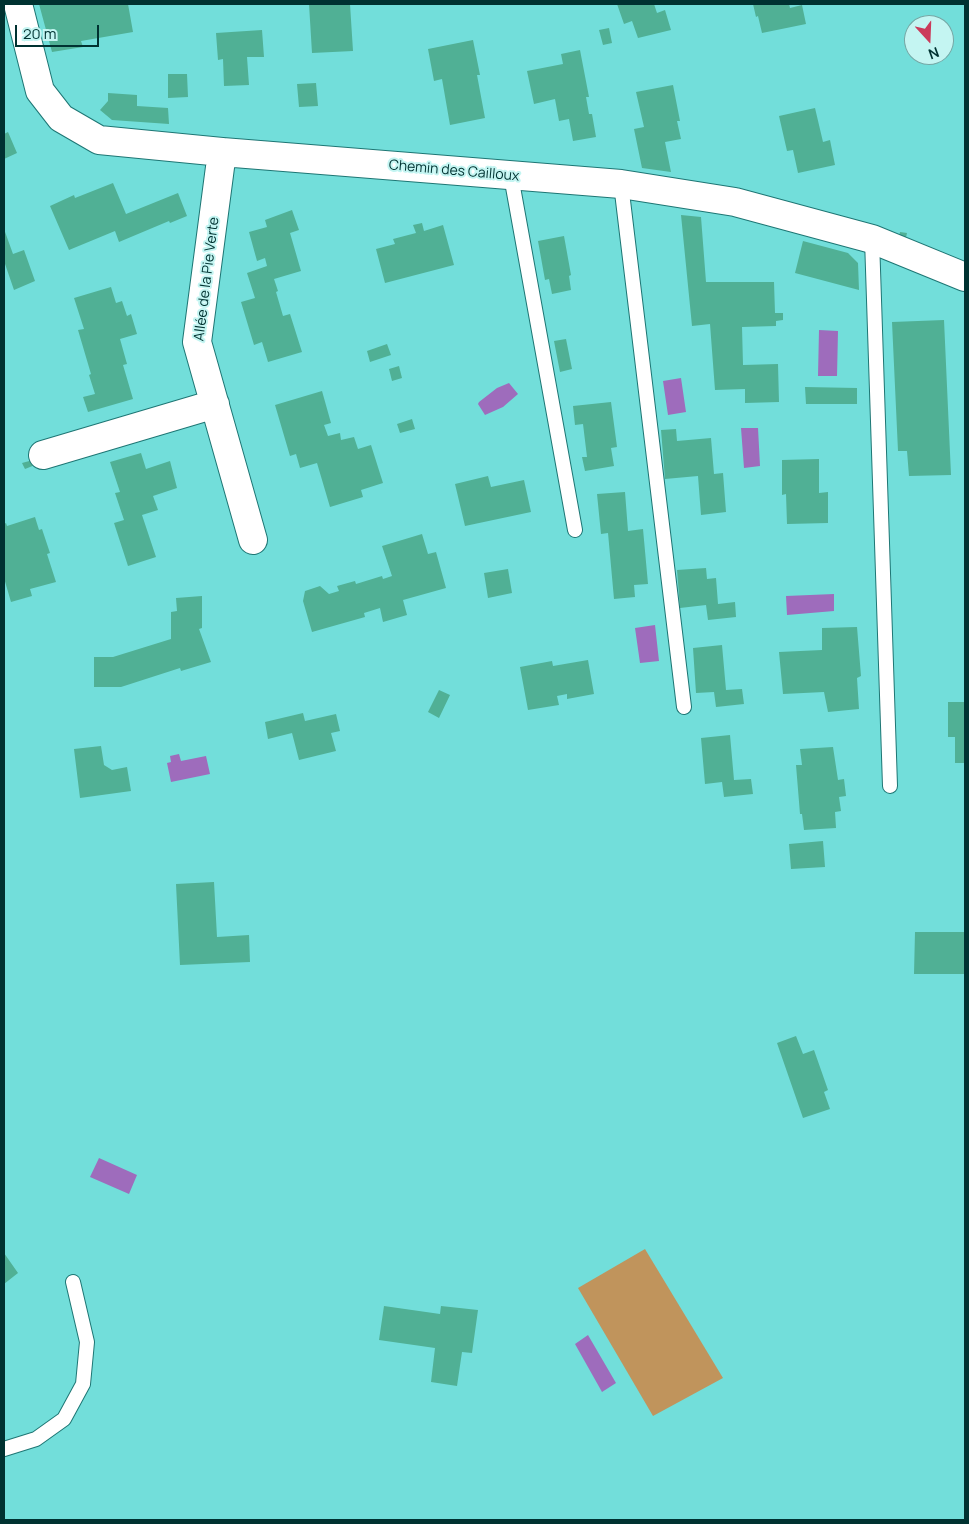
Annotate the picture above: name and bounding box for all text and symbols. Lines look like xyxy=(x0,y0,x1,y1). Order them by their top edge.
scale bar xyxy=(18,15,101,47)
north arrow xyxy=(904,15,954,65)
text: 20 m xyxy=(23,23,56,44)
text: N xyxy=(926,43,942,64)
street label: Chemin des Cailloux xyxy=(388,157,520,185)
street label: Allée de la Pie Verte xyxy=(191,216,223,342)

